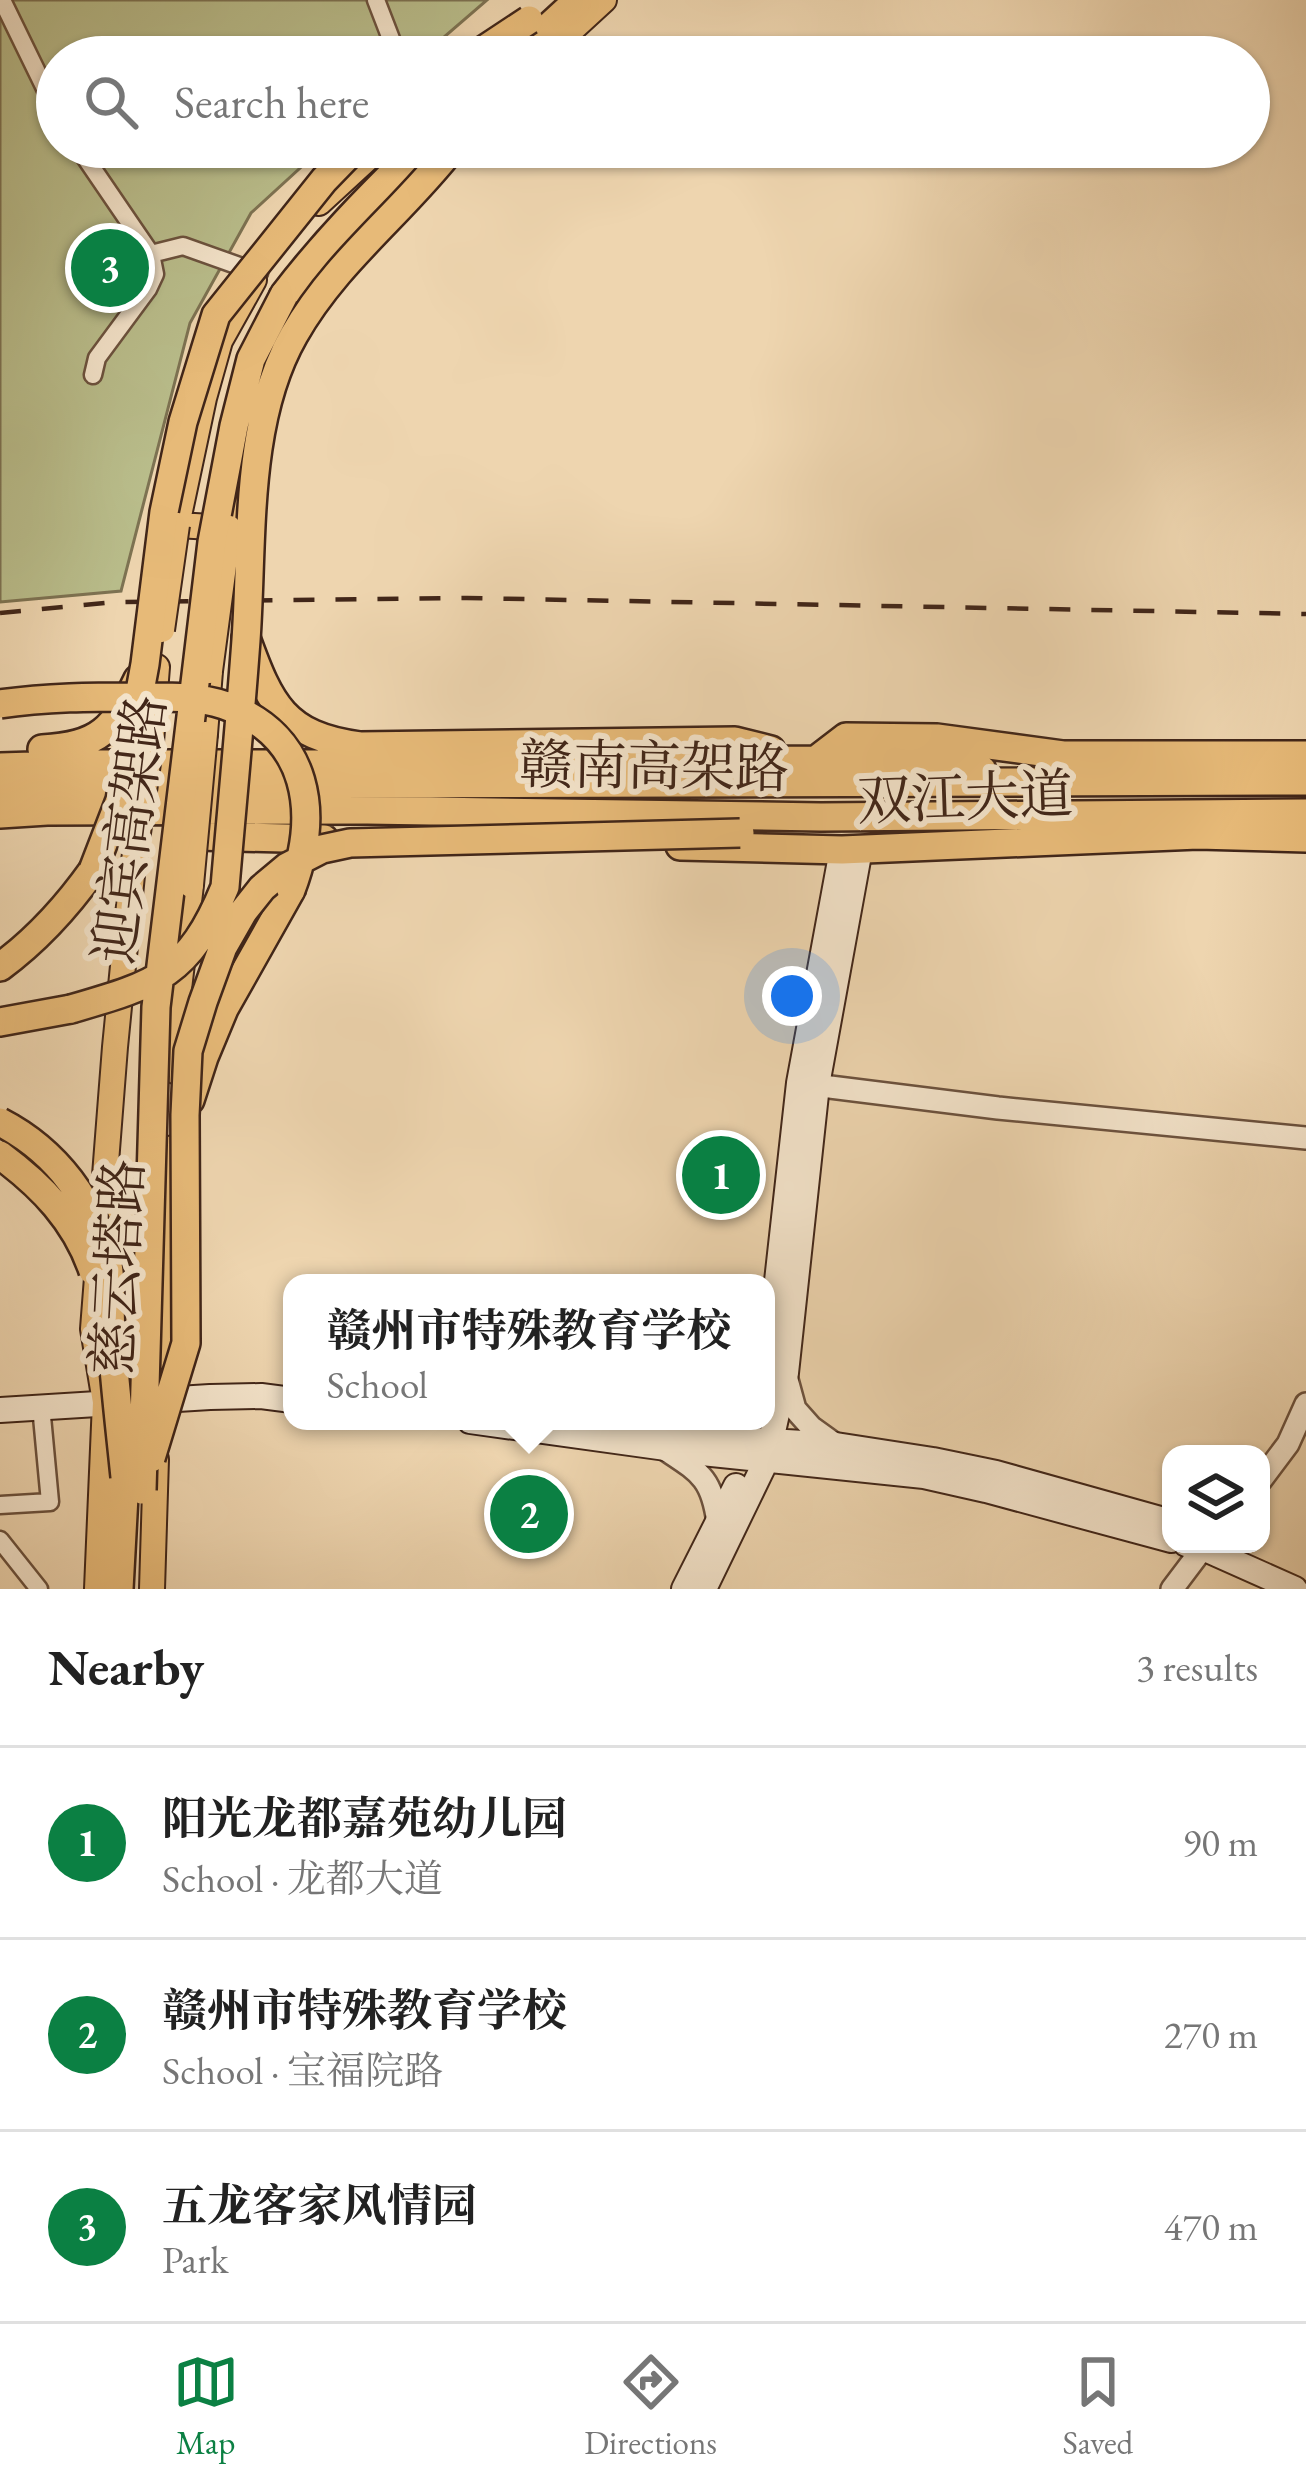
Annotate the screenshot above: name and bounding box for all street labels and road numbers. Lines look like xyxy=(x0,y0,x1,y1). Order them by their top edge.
street label: 迎宾高架路 xyxy=(78,691,180,967)
street label: 赣南高架路 xyxy=(518,729,790,803)
street label: 双江大道 xyxy=(856,758,1074,836)
street label: 慈云塔路 xyxy=(76,1157,158,1377)

